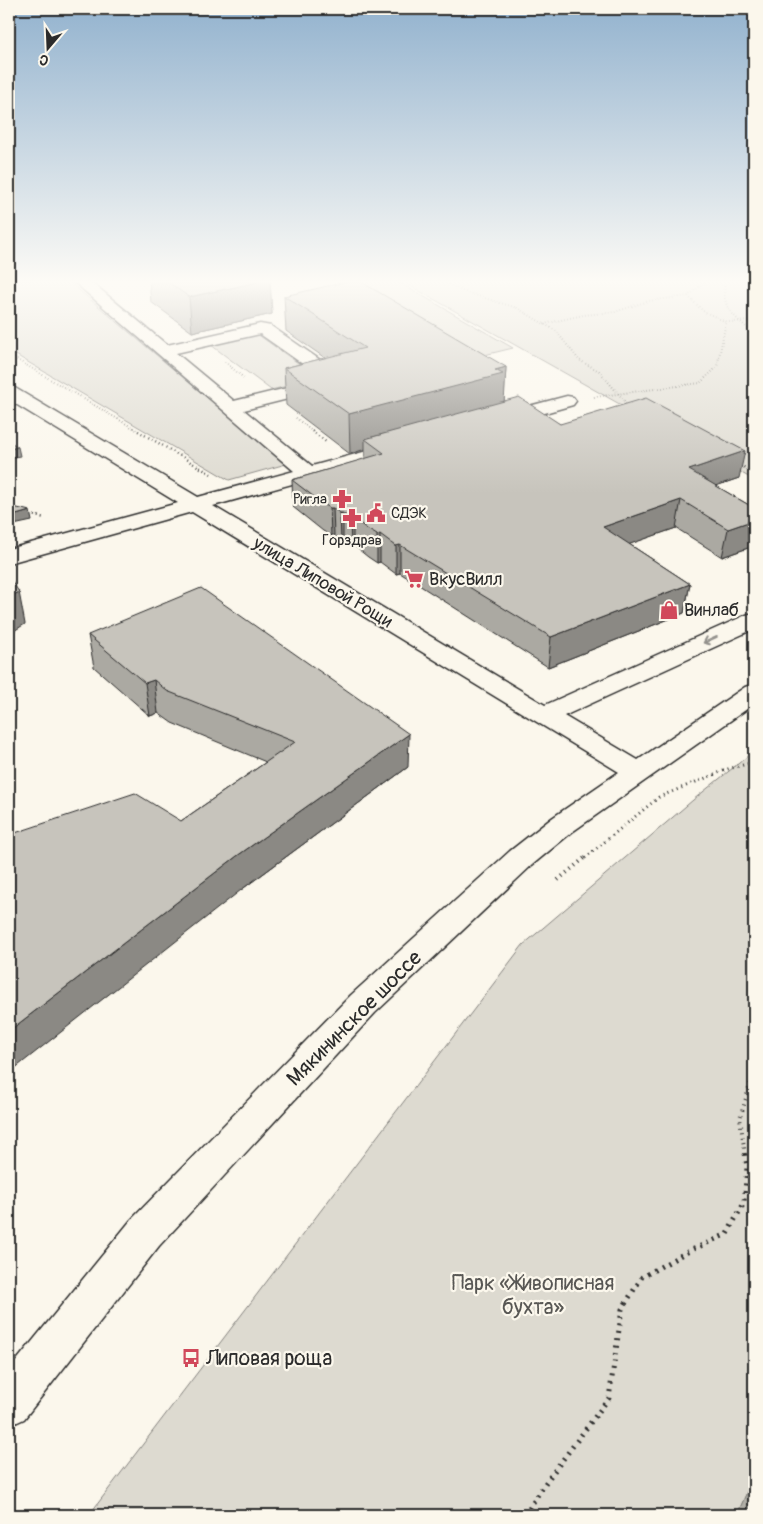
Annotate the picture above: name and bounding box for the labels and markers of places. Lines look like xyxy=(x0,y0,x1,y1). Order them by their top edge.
pharmacy icon: Ригла xyxy=(331,488,353,510)
place label: Ригла xyxy=(293,490,327,509)
public building icon: СДЭК xyxy=(365,502,387,524)
place label: СДЭК xyxy=(391,504,427,523)
pharmacy icon: Горздрав xyxy=(341,507,363,529)
place label: Горздрав xyxy=(322,531,382,550)
supermarket icon: ВкусВилл xyxy=(403,568,425,590)
place label: ВкусВилл xyxy=(429,568,502,591)
shop icon: Винлаб xyxy=(658,599,680,621)
place label: Винлаб xyxy=(684,599,739,622)
place label: Липовая роща xyxy=(205,1345,332,1372)
bus stop icon: Липовая роща xyxy=(180,1347,202,1369)

